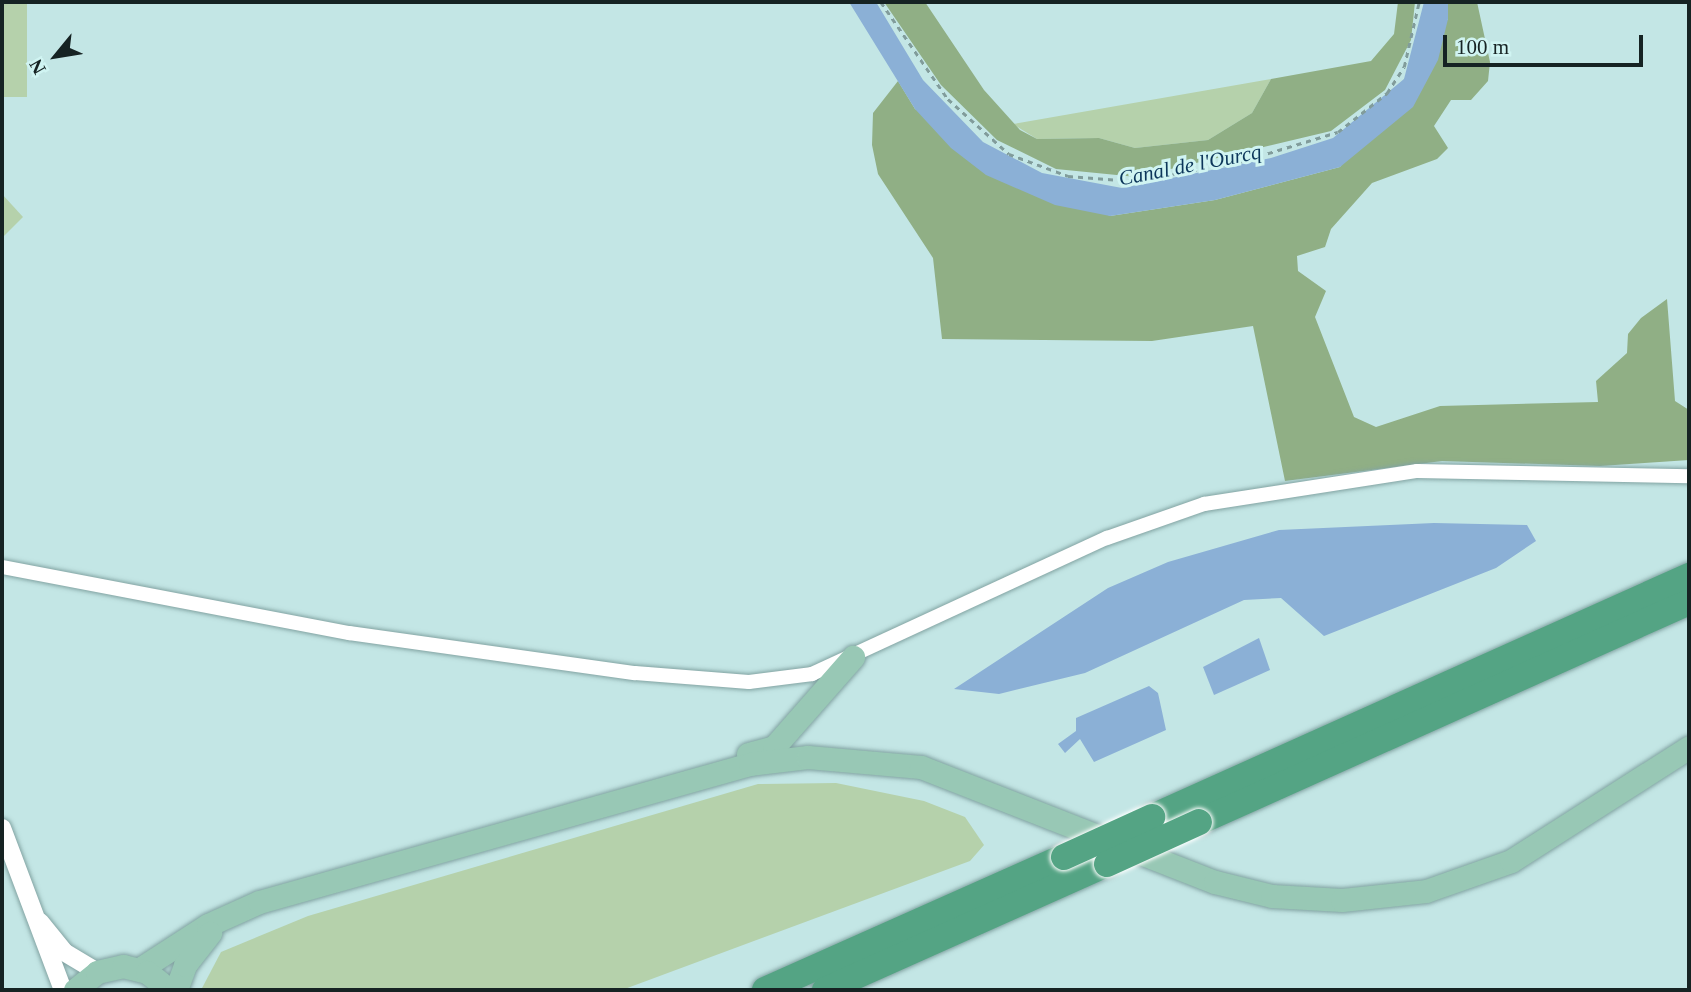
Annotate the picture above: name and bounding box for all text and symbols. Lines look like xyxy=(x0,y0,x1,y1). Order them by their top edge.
north arrow xyxy=(21,21,91,91)
scale bar xyxy=(1446,21,1646,65)
text: 100 m xyxy=(1456,35,1509,59)
text: N xyxy=(25,56,50,78)
water label: Canal de l'Ourcq xyxy=(1116,139,1264,191)

